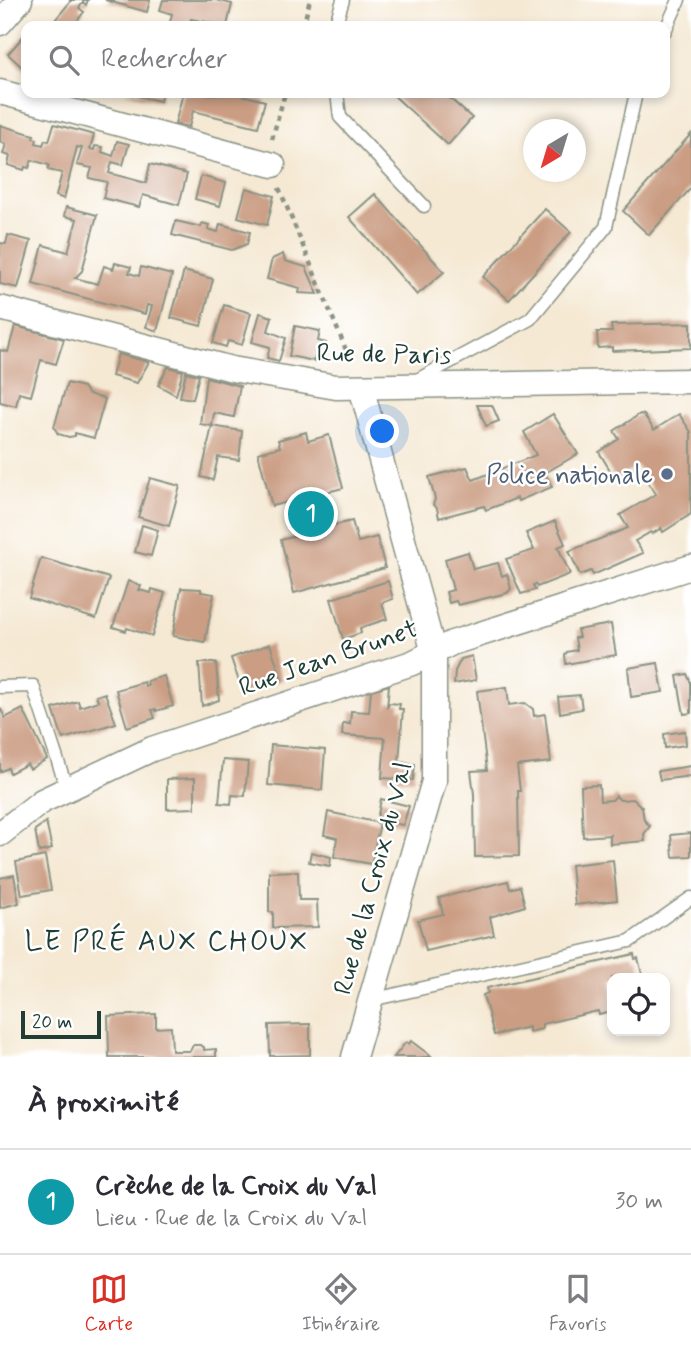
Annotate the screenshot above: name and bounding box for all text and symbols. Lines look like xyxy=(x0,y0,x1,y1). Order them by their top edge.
search box xyxy=(21,21,670,98)
icon: search xyxy=(45,41,83,79)
text: Rechercher xyxy=(101,43,227,77)
north arrow xyxy=(523,119,586,182)
street label: Rue de Paris xyxy=(316,337,452,373)
your location xyxy=(365,414,399,448)
place label: Police nationale xyxy=(486,459,653,493)
marker: Police nationale xyxy=(659,466,675,482)
pin: 1 xyxy=(288,488,334,540)
street label: Rue Jean Brunet xyxy=(235,612,423,705)
street label: Rue de la Croix du Val xyxy=(326,758,421,999)
district label: LE PRÉ AUX CHOUX xyxy=(25,922,309,961)
map controls xyxy=(607,973,670,1036)
button: locate xyxy=(607,973,670,1036)
scale bar xyxy=(21,1008,102,1040)
text: 20 m xyxy=(32,1010,72,1035)
text: À proximité xyxy=(28,1083,179,1122)
text: Crèche de la Croix du Val xyxy=(95,1170,377,1204)
text: 1 xyxy=(46,1187,56,1217)
text: 30 m xyxy=(615,1187,663,1217)
text: Lieu · Rue de la Croix du Val xyxy=(95,1204,367,1234)
tab: Carte xyxy=(84,1270,133,1337)
tab: Itinéraire xyxy=(302,1270,380,1337)
tab: Favoris xyxy=(549,1270,607,1337)

